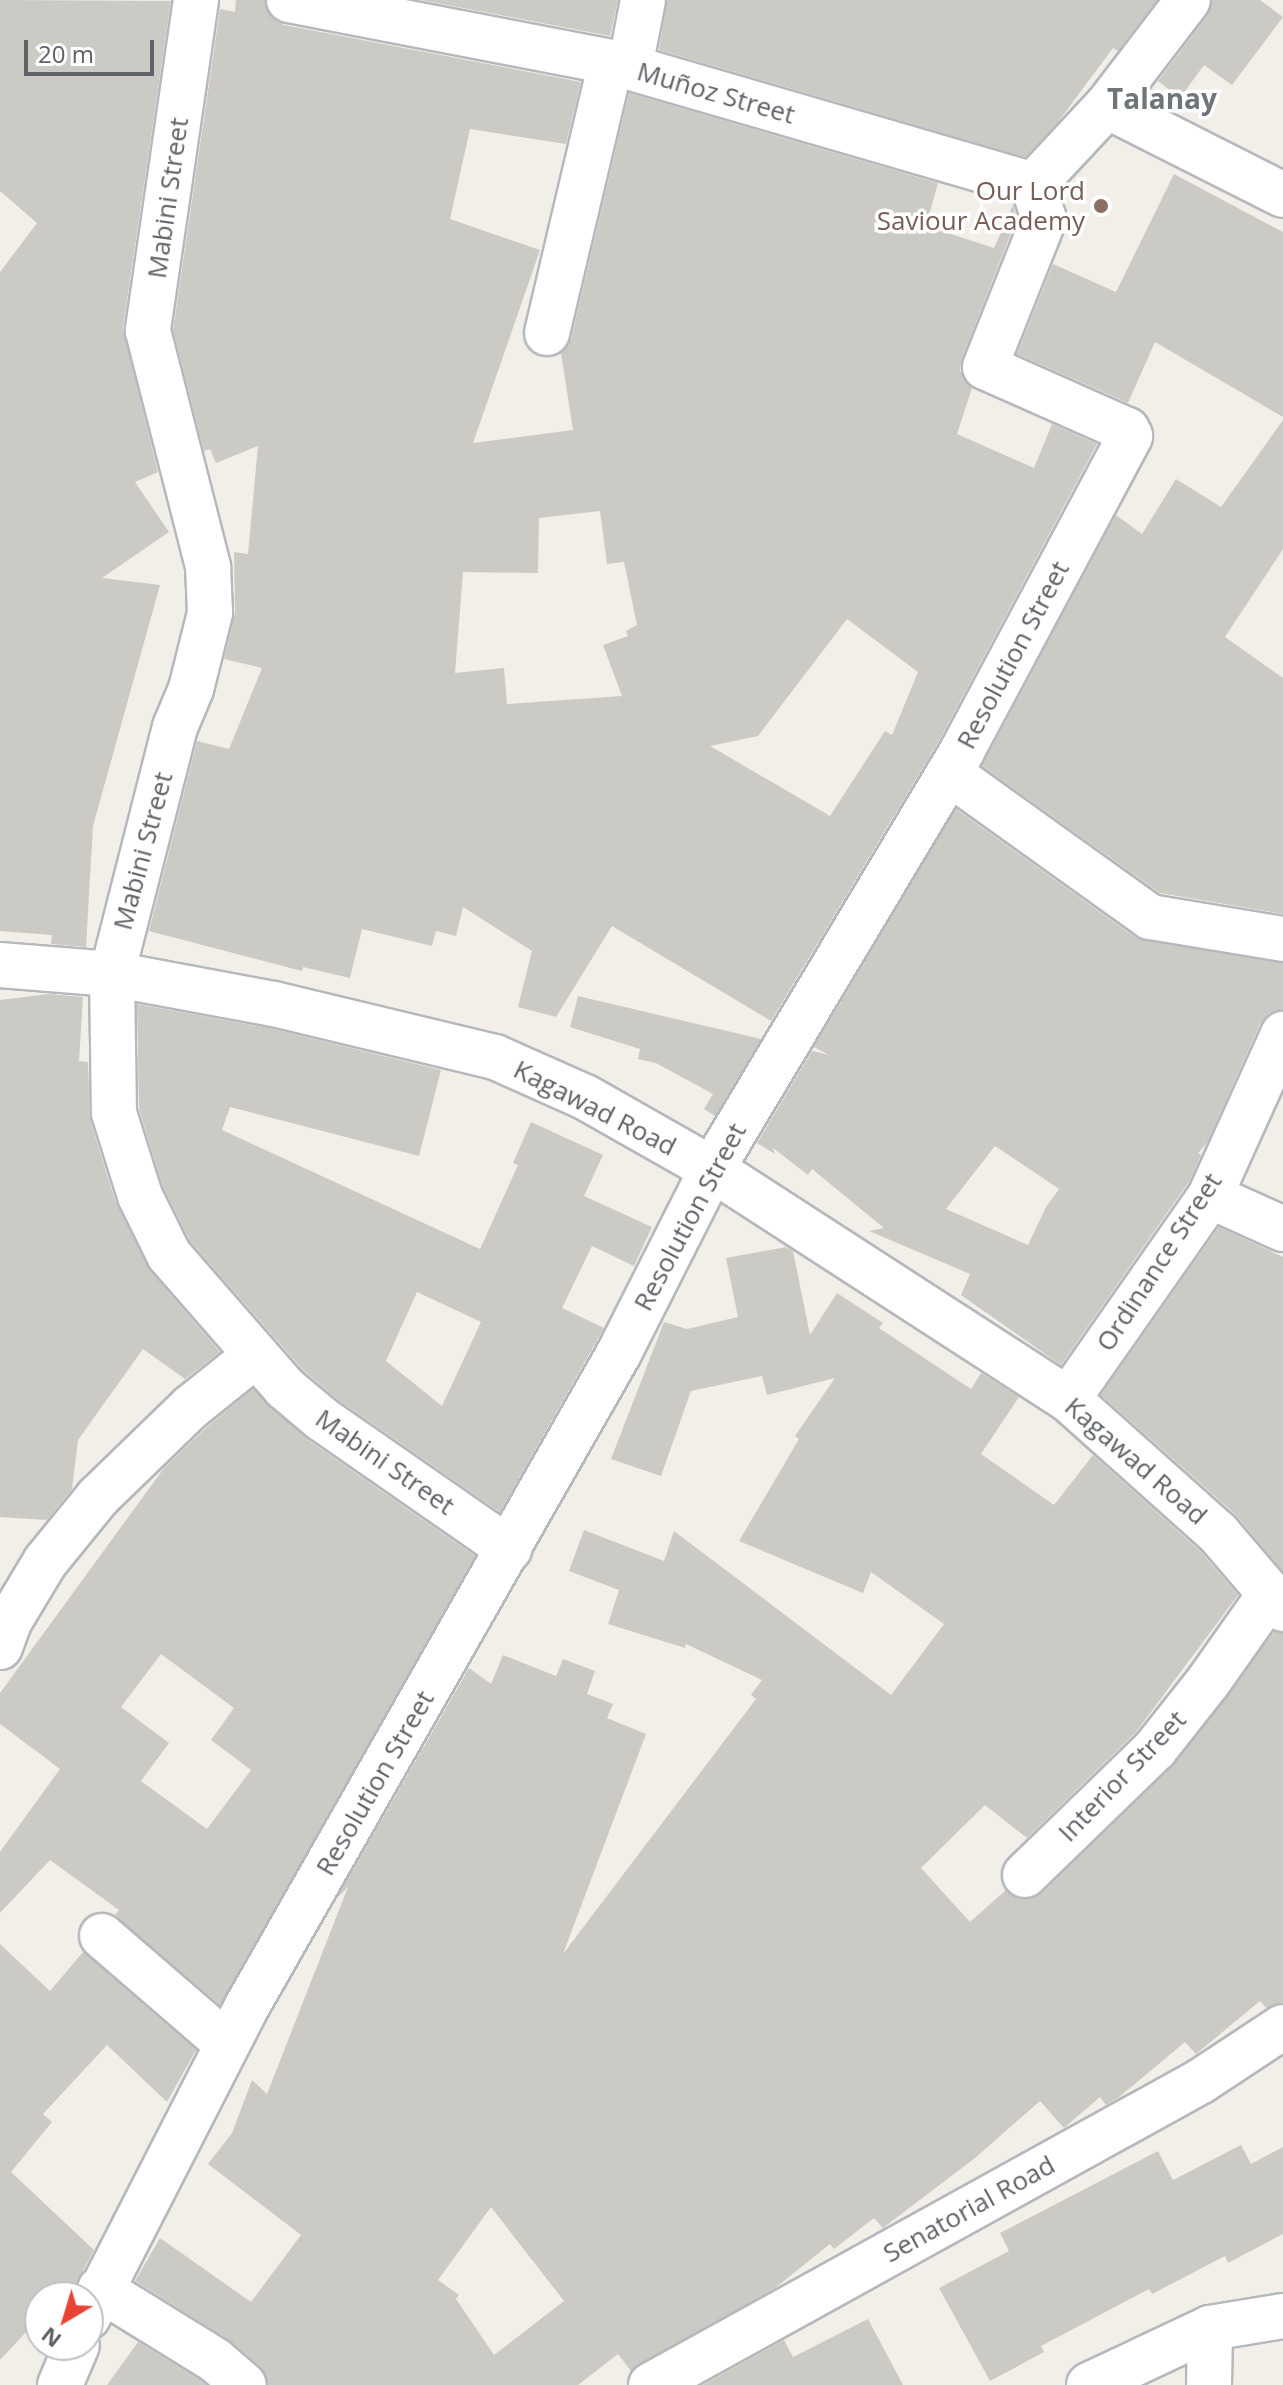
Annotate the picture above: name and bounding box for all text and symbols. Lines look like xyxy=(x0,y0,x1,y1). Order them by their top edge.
scale bar xyxy=(28,24,158,74)
text: 20 m xyxy=(38,37,94,70)
street label: Muñoz Street xyxy=(634,56,798,130)
district label: Talanay xyxy=(1107,81,1217,115)
street label: Mabini Street xyxy=(141,116,195,280)
place label: Our Lord Saviour Academy xyxy=(877,175,1085,236)
marker: Our Lord Saviour Academy xyxy=(1092,197,1110,215)
street label: Resolution Street xyxy=(950,556,1076,754)
street label: Mabini Street xyxy=(107,769,179,933)
street label: Kagawad Road xyxy=(509,1054,681,1162)
street label: Resolution Street xyxy=(627,1118,753,1316)
street label: Ordinance Street xyxy=(1090,1167,1228,1357)
street label: Kagawad Road xyxy=(1059,1391,1213,1531)
street label: Mabini Street xyxy=(310,1403,460,1521)
street label: Resolution Street xyxy=(309,1685,441,1881)
street label: Interior Street xyxy=(1052,1704,1192,1848)
street label: Senatorial Road xyxy=(878,2149,1060,2269)
north arrow xyxy=(24,2281,104,2361)
text: N xyxy=(34,2321,67,2356)

